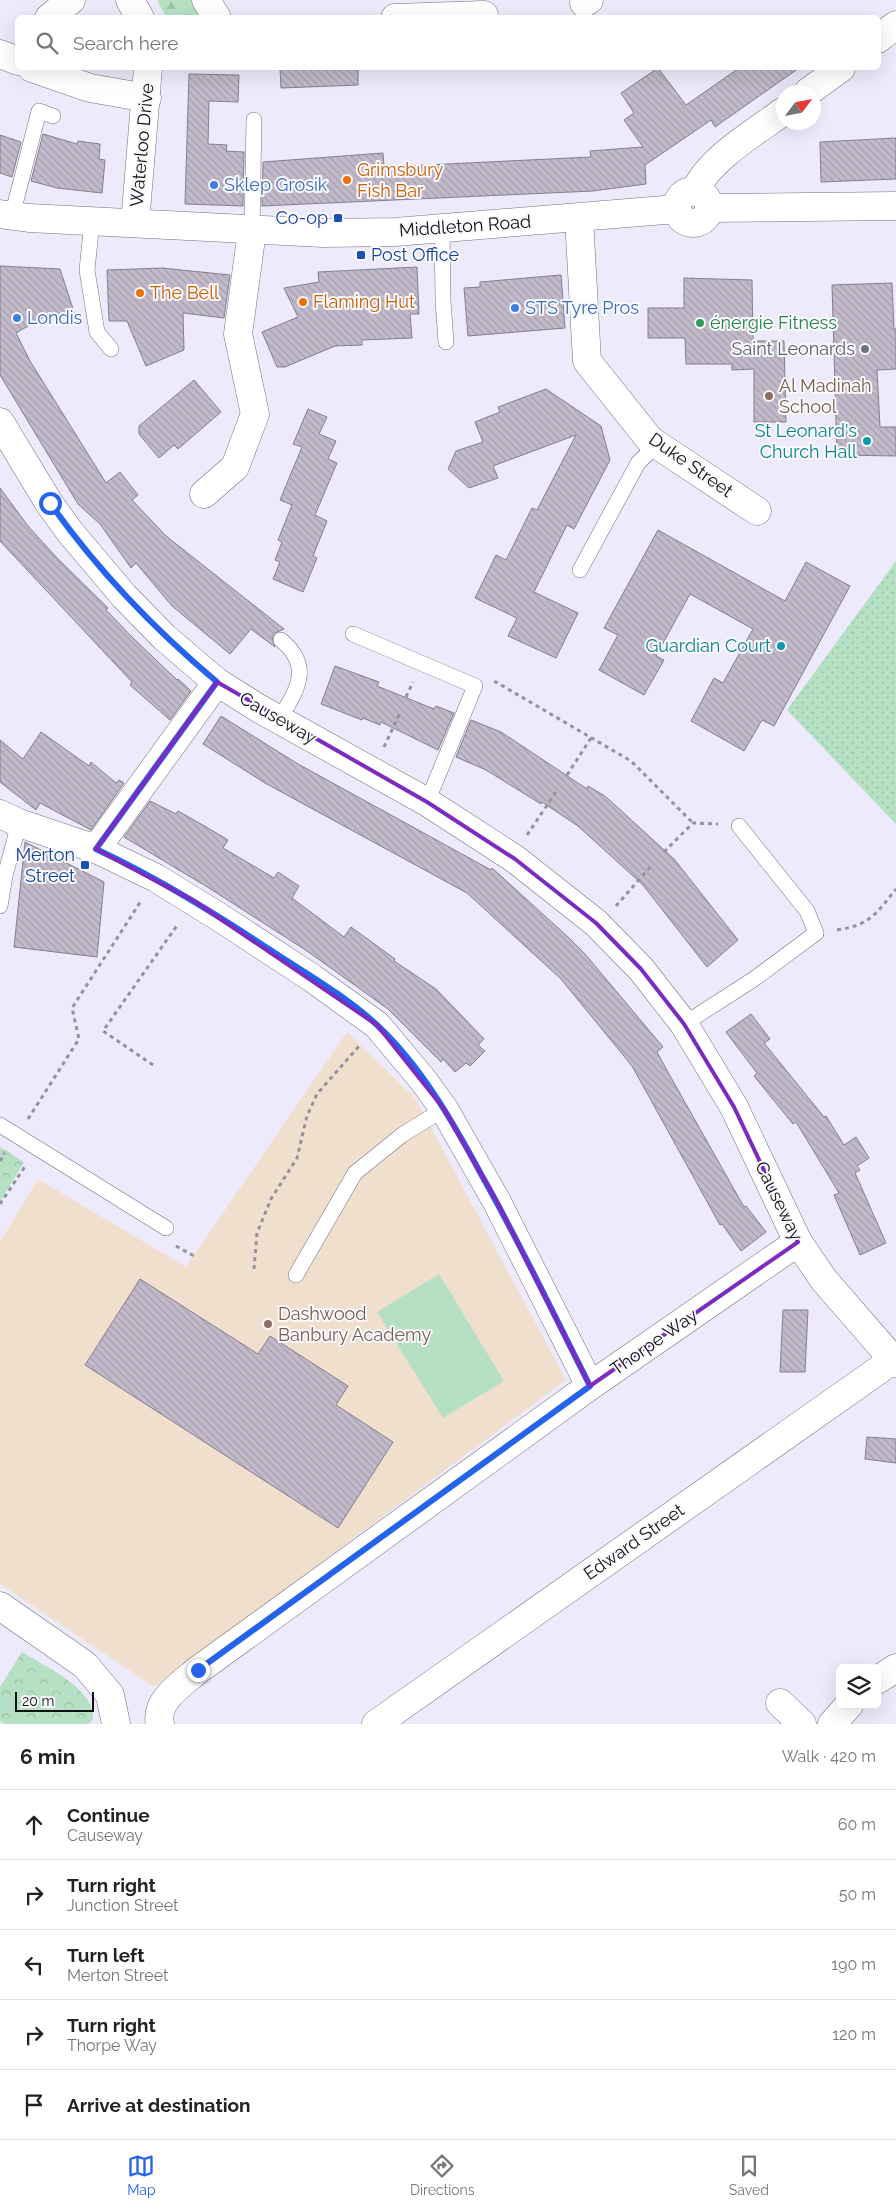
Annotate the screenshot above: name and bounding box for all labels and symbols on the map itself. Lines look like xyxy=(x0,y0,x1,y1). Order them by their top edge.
street label: Waterloo Drive xyxy=(126,82,157,208)
north arrow xyxy=(776,85,821,130)
place label: Grimsbury Fish Bar xyxy=(357,159,443,201)
place label: Sklep Grosik xyxy=(224,174,328,195)
marker: Grimsbury Fish Bar xyxy=(341,174,353,186)
marker: Sklep Grosik xyxy=(208,179,220,191)
place label: Co-op xyxy=(276,207,328,228)
street label: Middleton Road xyxy=(398,210,532,241)
marker: Co-op xyxy=(332,212,344,224)
place label: Post Office xyxy=(371,244,460,265)
marker: Post Office xyxy=(355,249,367,261)
place label: The Bell xyxy=(150,282,219,303)
marker: The Bell xyxy=(134,287,146,299)
place label: Flaming Hut xyxy=(313,291,415,312)
marker: Flaming Hut xyxy=(297,296,309,308)
place label: STS Tyre Pros xyxy=(525,297,639,318)
marker: STS Tyre Pros xyxy=(509,302,521,314)
place label: Londis xyxy=(27,307,83,328)
marker: Londis xyxy=(11,312,23,324)
place label: énergie Fitness xyxy=(710,312,837,333)
marker: énergie Fitness xyxy=(694,317,706,329)
place label: Saint Leonards xyxy=(731,338,855,359)
marker: Saint Leonards xyxy=(859,343,871,355)
place label: Al Madinah School xyxy=(779,375,872,417)
marker: Al Madinah School xyxy=(763,390,775,402)
place label: St Leonard's Church Hall xyxy=(754,420,857,462)
street label: Duke Street xyxy=(645,428,737,501)
marker: St Leonard's Church Hall xyxy=(861,435,873,447)
route start xyxy=(39,492,62,515)
place label: Guardian Court xyxy=(645,635,771,656)
marker: Guardian Court xyxy=(775,640,787,652)
street label: Causeway xyxy=(236,687,321,748)
place label: Merton Street xyxy=(15,844,75,886)
marker: Merton Street xyxy=(79,859,91,871)
street label: Causeway xyxy=(751,1158,808,1244)
place label: Dashwood Banbury Academy xyxy=(278,1303,431,1345)
street label: Thorpe Way xyxy=(606,1304,701,1379)
marker: Dashwood Banbury Academy xyxy=(262,1318,274,1330)
street label: Edward Street xyxy=(579,1499,688,1584)
route end xyxy=(187,1659,210,1682)
scale bar xyxy=(15,1689,94,1712)

